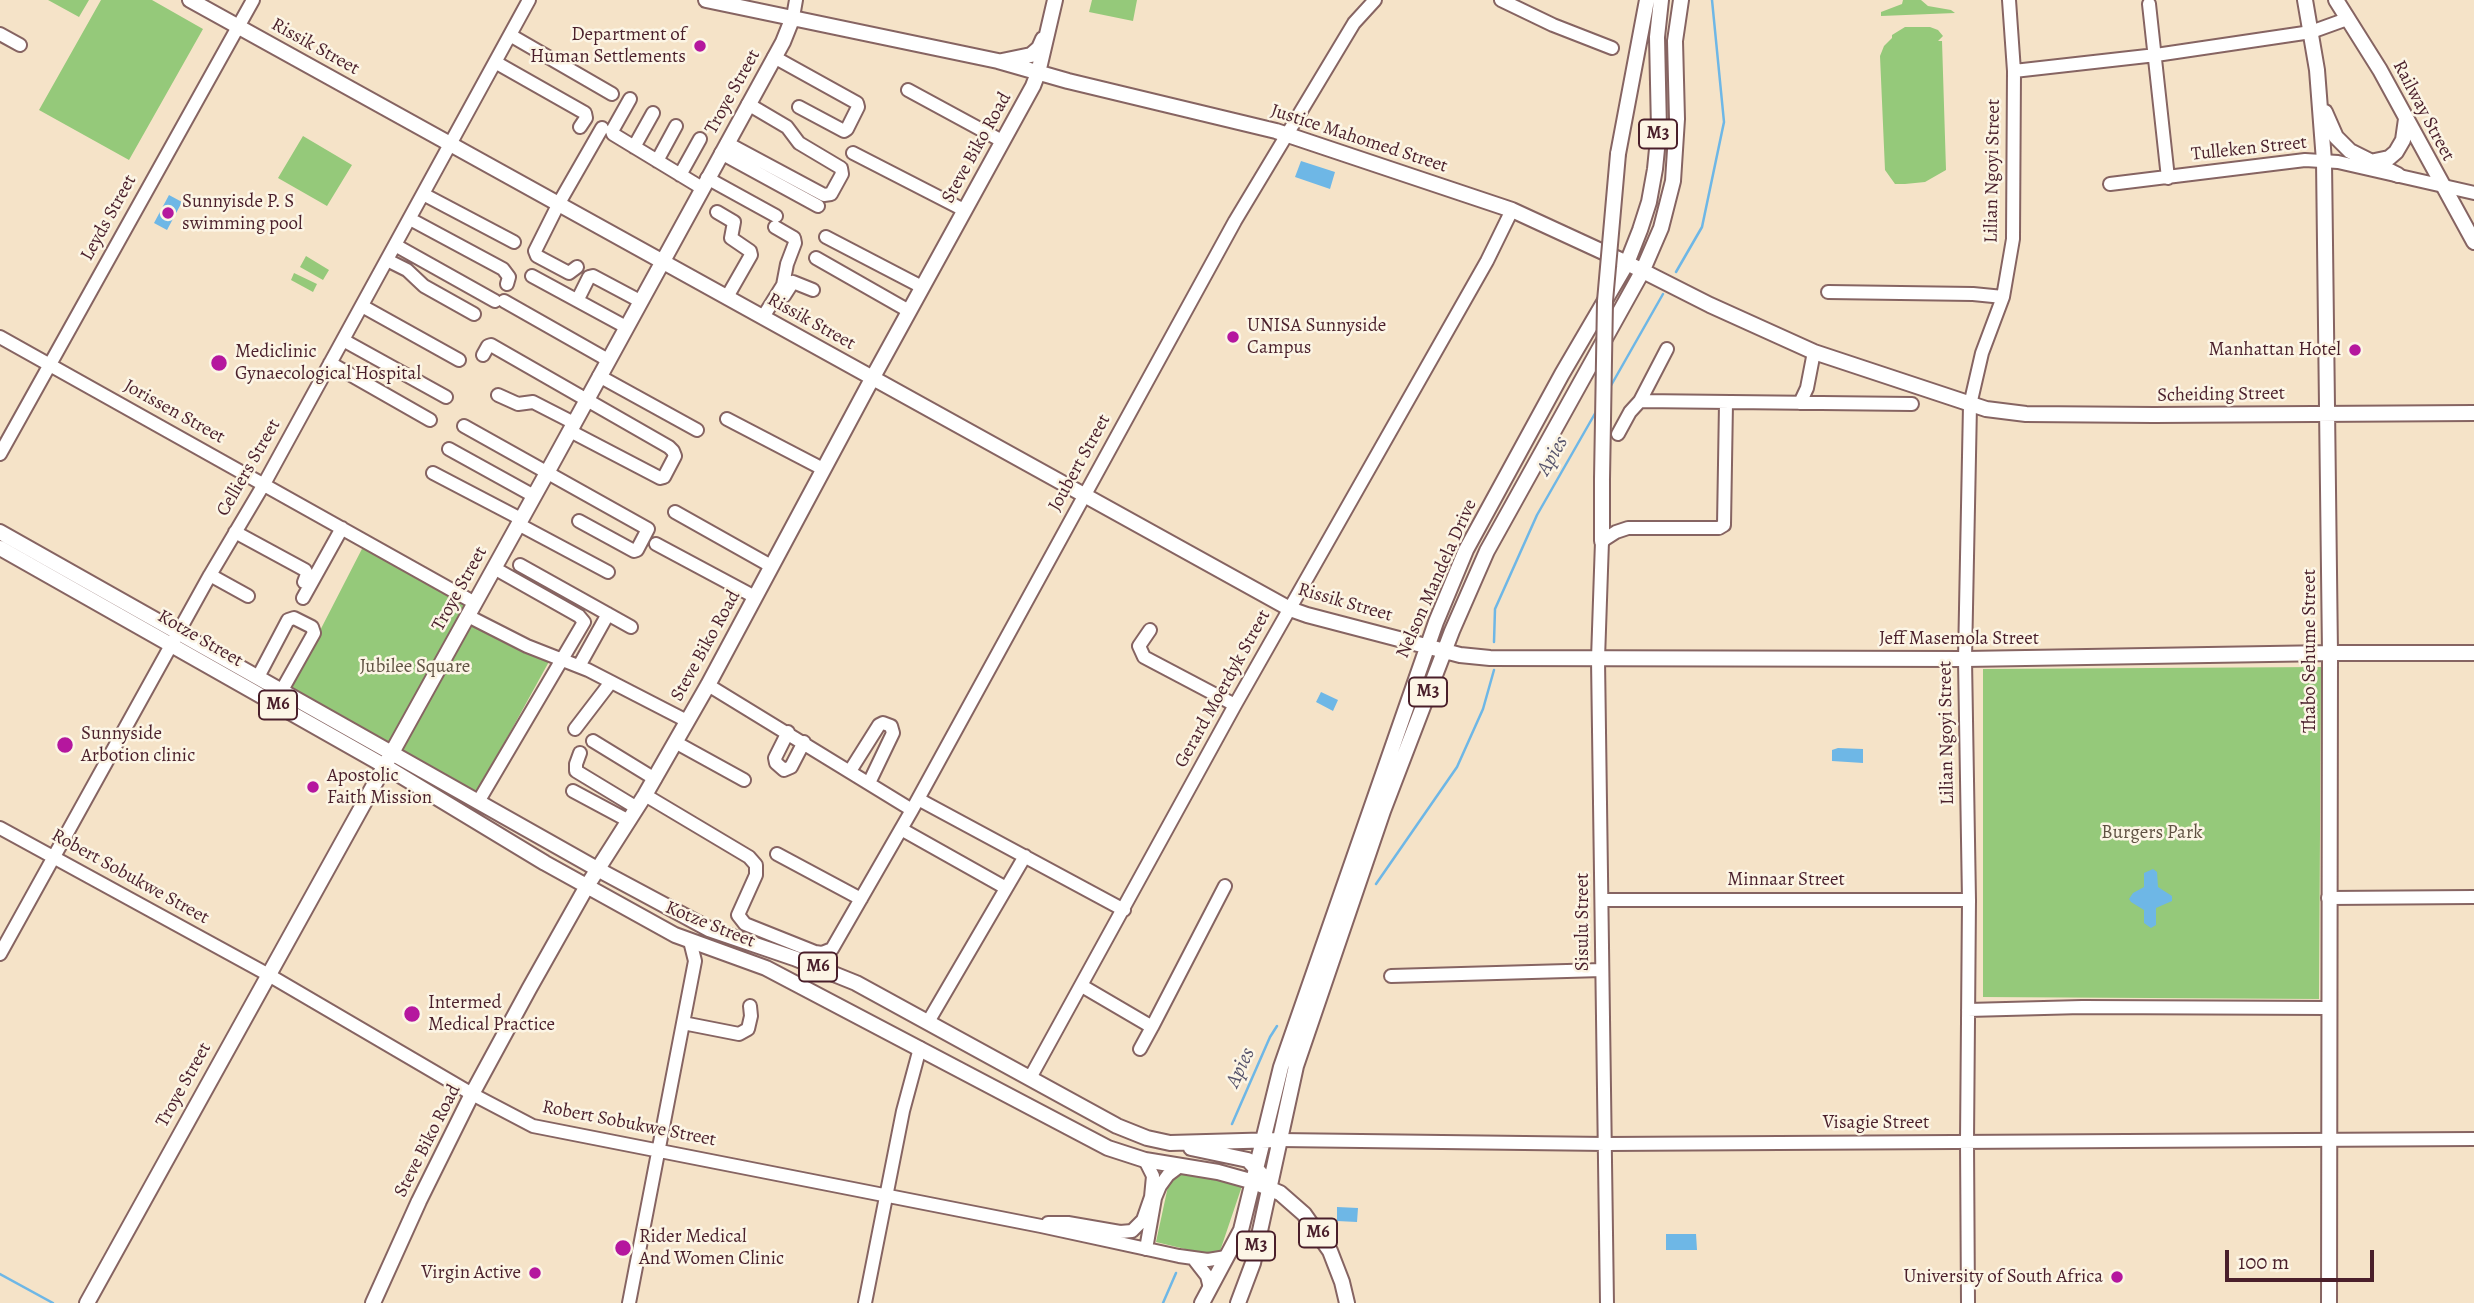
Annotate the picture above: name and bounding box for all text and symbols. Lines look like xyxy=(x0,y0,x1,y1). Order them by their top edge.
street label: Rissik Street xyxy=(267,13,363,81)
place label: Department of Human Settlements xyxy=(530,24,686,68)
marker: Department of Human Settlements xyxy=(692,38,708,54)
street label: Troye Street xyxy=(700,46,766,138)
street label: Railway Street xyxy=(2387,57,2459,165)
street label: Steve Biko Road xyxy=(937,88,1017,208)
street label: Lilian Ngoyi Street xyxy=(1980,99,2006,243)
street label: Justice Mahomed Street xyxy=(1268,100,1450,178)
road number: M3 xyxy=(1639,119,1677,148)
street label: Tulleken Street xyxy=(2190,132,2308,166)
street label: Leyds Street xyxy=(76,171,142,265)
place label: Sunnyisde P. S swimming pool xyxy=(182,191,303,235)
marker: Sunnyisde P. S swimming pool xyxy=(160,205,176,221)
street label: Rissik Street xyxy=(763,288,859,356)
place label: UNISA Sunnyside Campus xyxy=(1247,315,1386,359)
marker: UNISA Sunnyside Campus xyxy=(1225,329,1241,345)
place label: Manhattan Hotel xyxy=(2208,339,2341,361)
place label: Mediclinic Gynaecological Hospital xyxy=(235,341,421,385)
marker: Manhattan Hotel xyxy=(2347,342,2363,358)
marker: Mediclinic Gynaecological Hospital xyxy=(209,353,229,373)
street label: Jorissen Street xyxy=(119,375,229,449)
street label: Scheiding Street xyxy=(2157,382,2285,408)
street label: Joubert Street xyxy=(1044,411,1116,515)
street label: Celliers Street xyxy=(212,415,286,521)
water label: Apies xyxy=(1532,432,1574,480)
street label: Nelson Mandela Drive xyxy=(1392,496,1482,662)
street label: Troye Street xyxy=(427,543,493,635)
street label: Thabo Sehume Street xyxy=(2299,569,2321,733)
street label: Rissik Street xyxy=(1295,579,1395,627)
street label: Steve Biko Road xyxy=(666,586,746,706)
street label: Kotze Street xyxy=(153,605,247,673)
street label: Gerard Moerdyk Street xyxy=(1170,606,1276,772)
street label: Jeff Masemola Street xyxy=(1879,628,2039,650)
park label: Jubilee Square xyxy=(360,656,470,678)
street label: Lilian Ngoyi Street xyxy=(1934,661,1960,805)
road number: M3 xyxy=(1409,678,1447,706)
road number: M6 xyxy=(259,690,297,720)
place label: Sunnyside Arbotion clinic xyxy=(81,723,195,767)
marker: Sunnyside Arbotion clinic xyxy=(55,735,75,755)
place label: Apostolic Faith Mission xyxy=(327,765,432,809)
marker: Apostolic Faith Mission xyxy=(305,779,321,795)
park label: Burgers Park xyxy=(2101,822,2203,844)
street label: Robert Sobukwe Street xyxy=(47,824,213,930)
street label: Minnaar Street xyxy=(1727,869,1845,891)
street label: Sisulu Street xyxy=(1572,873,1594,971)
street label: Kotze Street xyxy=(662,897,758,953)
road number: M6 xyxy=(799,952,837,982)
place label: Intermed Medical Practice xyxy=(428,992,555,1036)
marker: Intermed Medical Practice xyxy=(402,1004,422,1024)
street label: Troye Street xyxy=(151,1039,217,1131)
water label: Apies xyxy=(1221,1044,1261,1092)
street label: Steve Biko Road xyxy=(390,1081,466,1201)
street label: Robert Sobukwe Street xyxy=(540,1096,718,1152)
street label: Visagie Street xyxy=(1823,1112,1929,1134)
road number: M6 xyxy=(1299,1218,1337,1248)
place label: Rider Medical And Women Clinic xyxy=(639,1226,784,1270)
road number: M3 xyxy=(1237,1232,1275,1260)
scale bar xyxy=(2229,1236,2378,1280)
marker: Rider Medical And Women Clinic xyxy=(613,1238,633,1258)
text: 100 m xyxy=(2238,1248,2289,1276)
place label: Virgin Active xyxy=(421,1262,521,1284)
marker: Virgin Active xyxy=(527,1265,543,1281)
place label: University of South Africa xyxy=(1903,1266,2103,1288)
marker: University of South Africa xyxy=(2109,1269,2125,1285)

